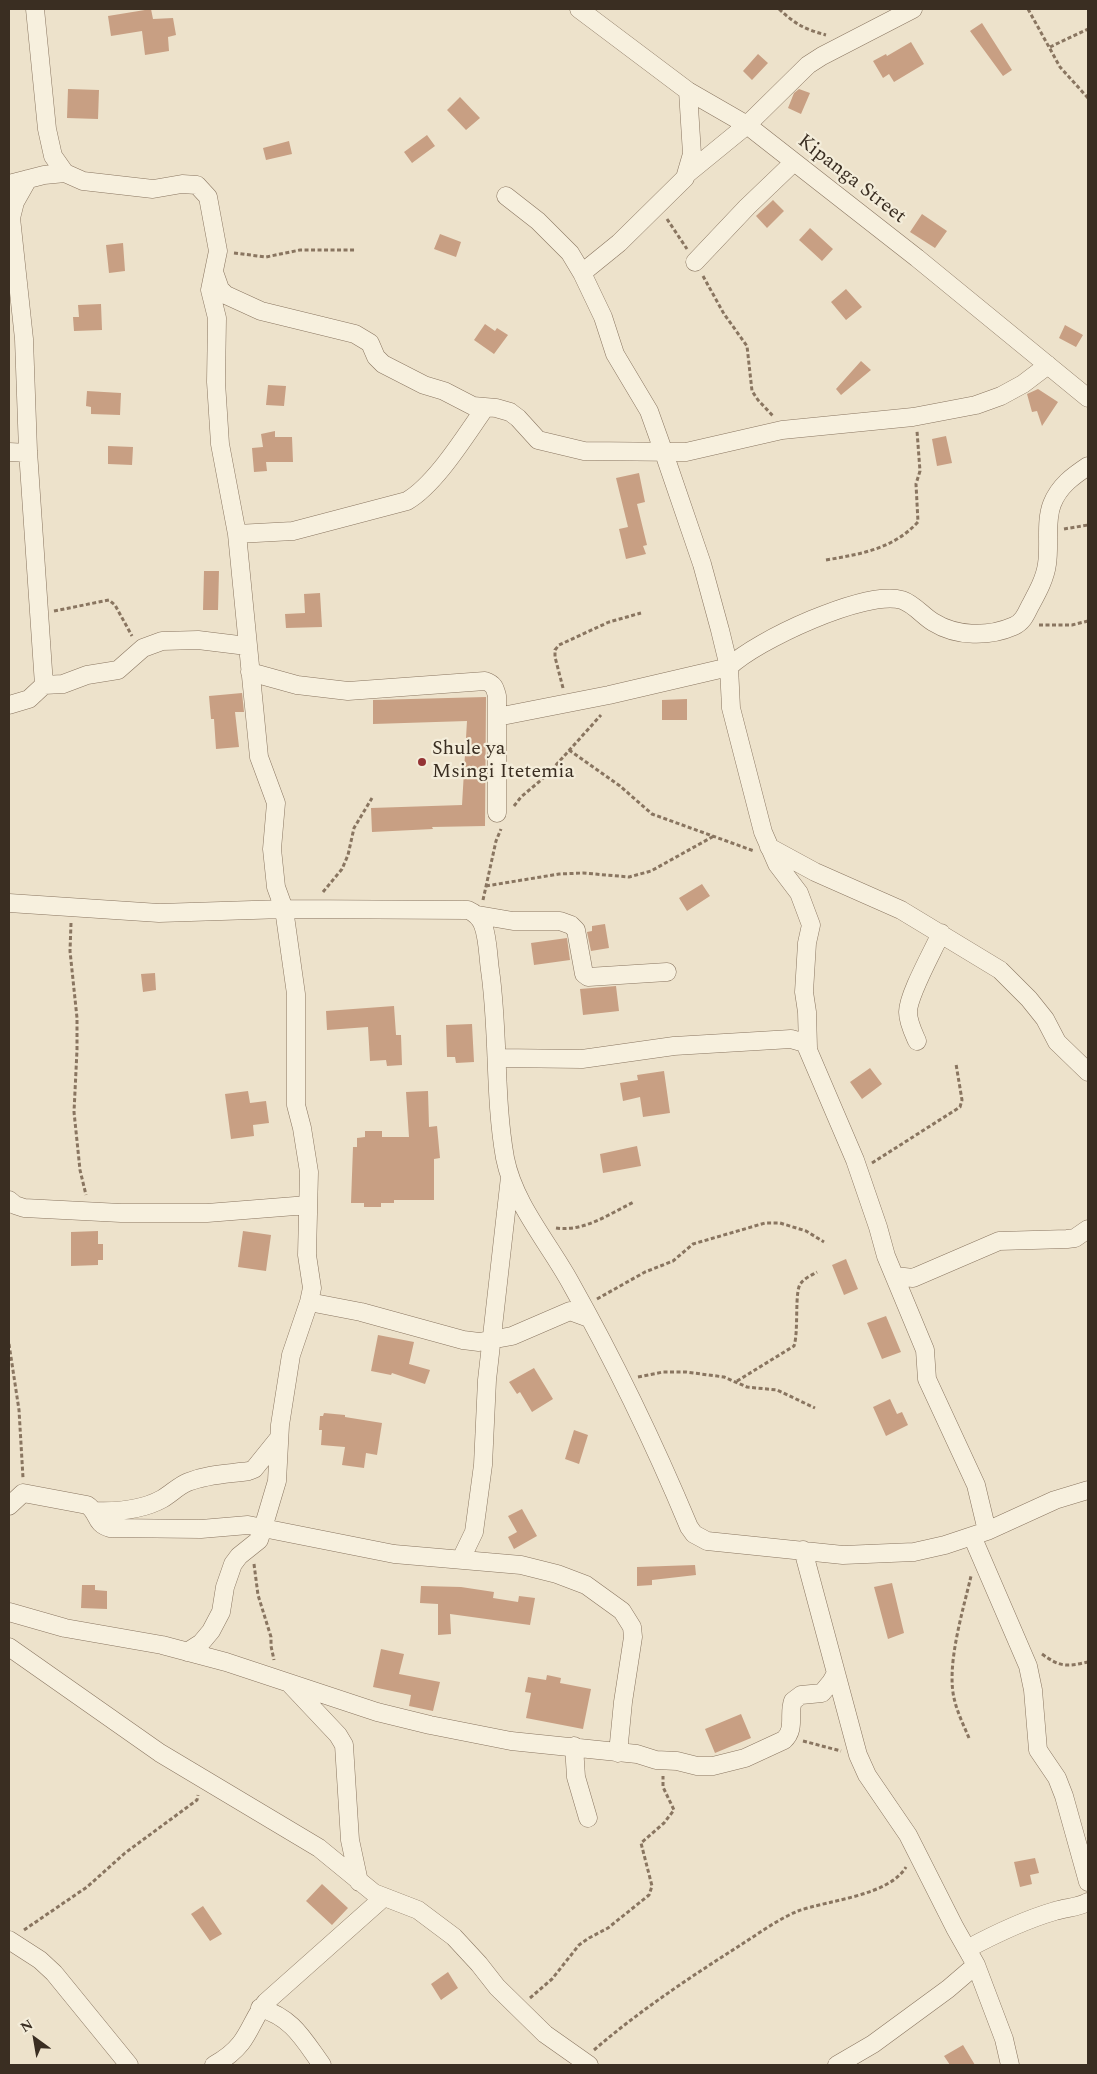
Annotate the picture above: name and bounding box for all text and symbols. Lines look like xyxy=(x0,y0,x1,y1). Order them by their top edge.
street label: Kipanga Street xyxy=(792,130,910,230)
place label: Shule ya Msingi Itetemia xyxy=(432,738,574,785)
marker: Shule ya Msingi Itetemia xyxy=(416,756,428,768)
north arrow xyxy=(10,2014,60,2064)
text: N xyxy=(16,2014,37,2038)

